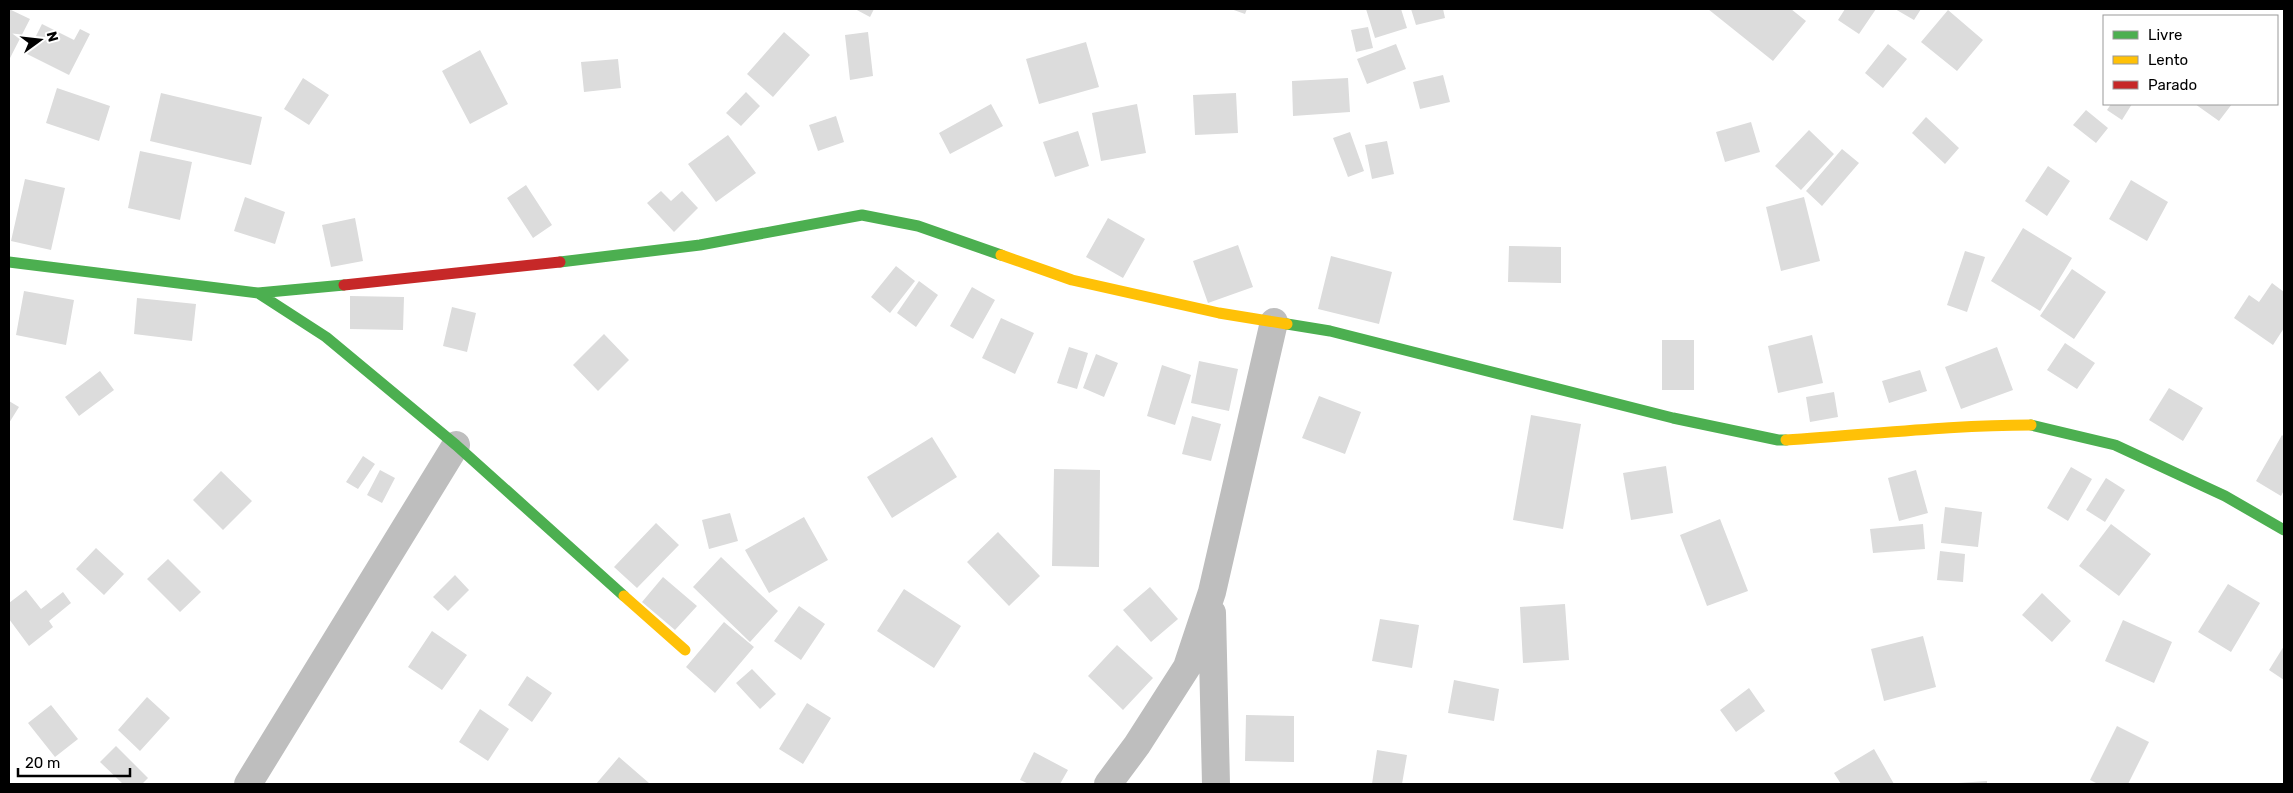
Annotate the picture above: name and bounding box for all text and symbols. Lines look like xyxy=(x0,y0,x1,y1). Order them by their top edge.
north arrow xyxy=(15,15,65,65)
legend xyxy=(2103,15,2278,105)
text: Livre xyxy=(2148,26,2182,44)
text: N xyxy=(43,30,62,44)
text: Lento xyxy=(2148,51,2188,69)
text: Parado xyxy=(2148,76,2197,94)
scale bar xyxy=(18,746,130,778)
text: 20 m xyxy=(25,754,60,772)

